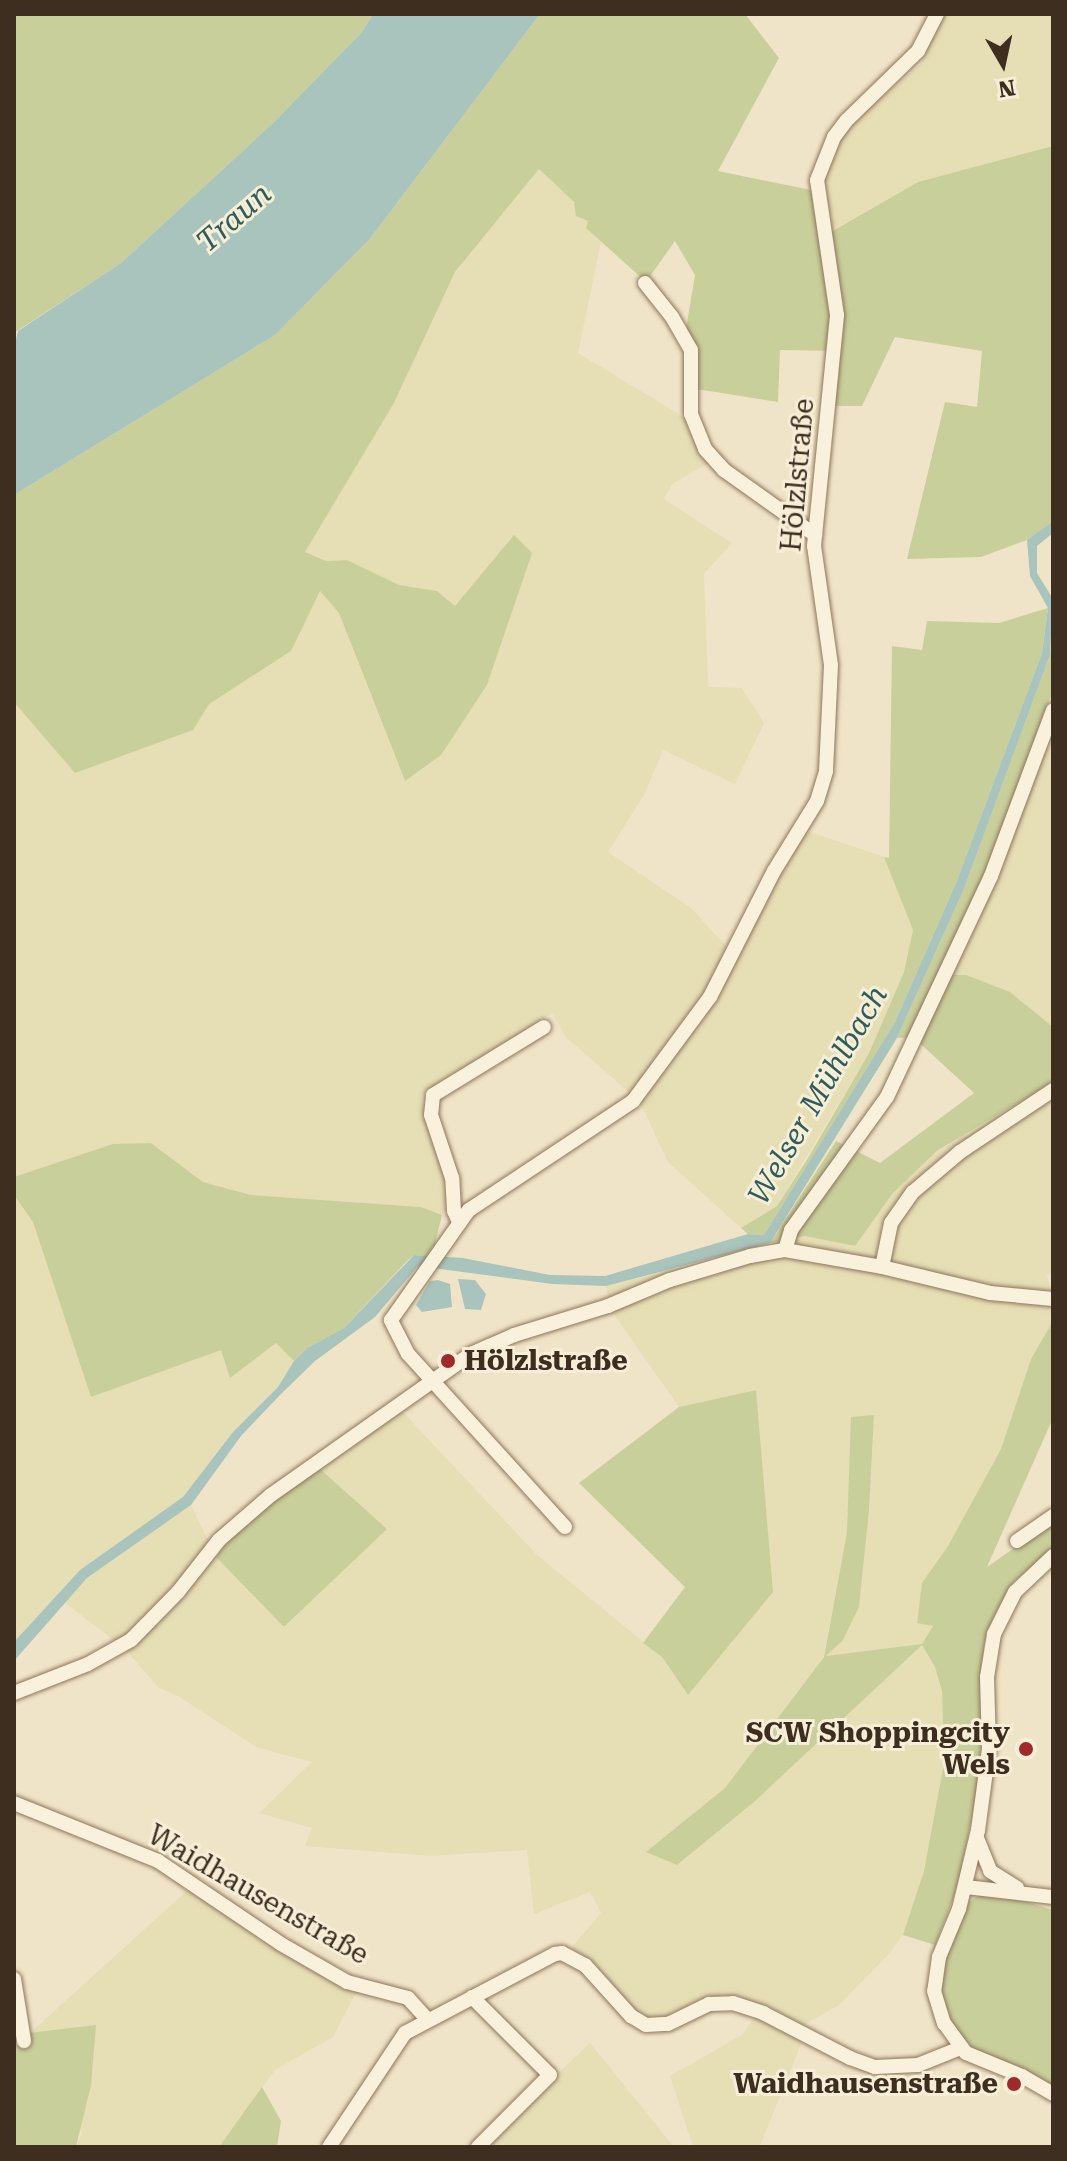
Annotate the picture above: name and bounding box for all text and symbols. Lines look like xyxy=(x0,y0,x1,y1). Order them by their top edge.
north arrow xyxy=(963,24,1043,104)
text: N xyxy=(997,75,1017,102)
water label: Traun xyxy=(189,176,279,260)
street label: Hölzlstraße xyxy=(775,397,821,553)
water label: Welser Mühlbach xyxy=(741,979,895,1211)
place label: Hölzlstraße xyxy=(464,1344,628,1378)
marker: Hölzlstraße xyxy=(439,1352,457,1370)
place label: SCW Shoppingcity Wels xyxy=(746,1716,1010,1782)
marker: SCW Shoppingcity Wels xyxy=(1017,1740,1035,1758)
street label: Waidhausenstraße xyxy=(142,1818,374,1972)
place label: Waidhausenstraße xyxy=(733,2067,998,2101)
marker: Waidhausenstraße xyxy=(1005,2075,1023,2093)

